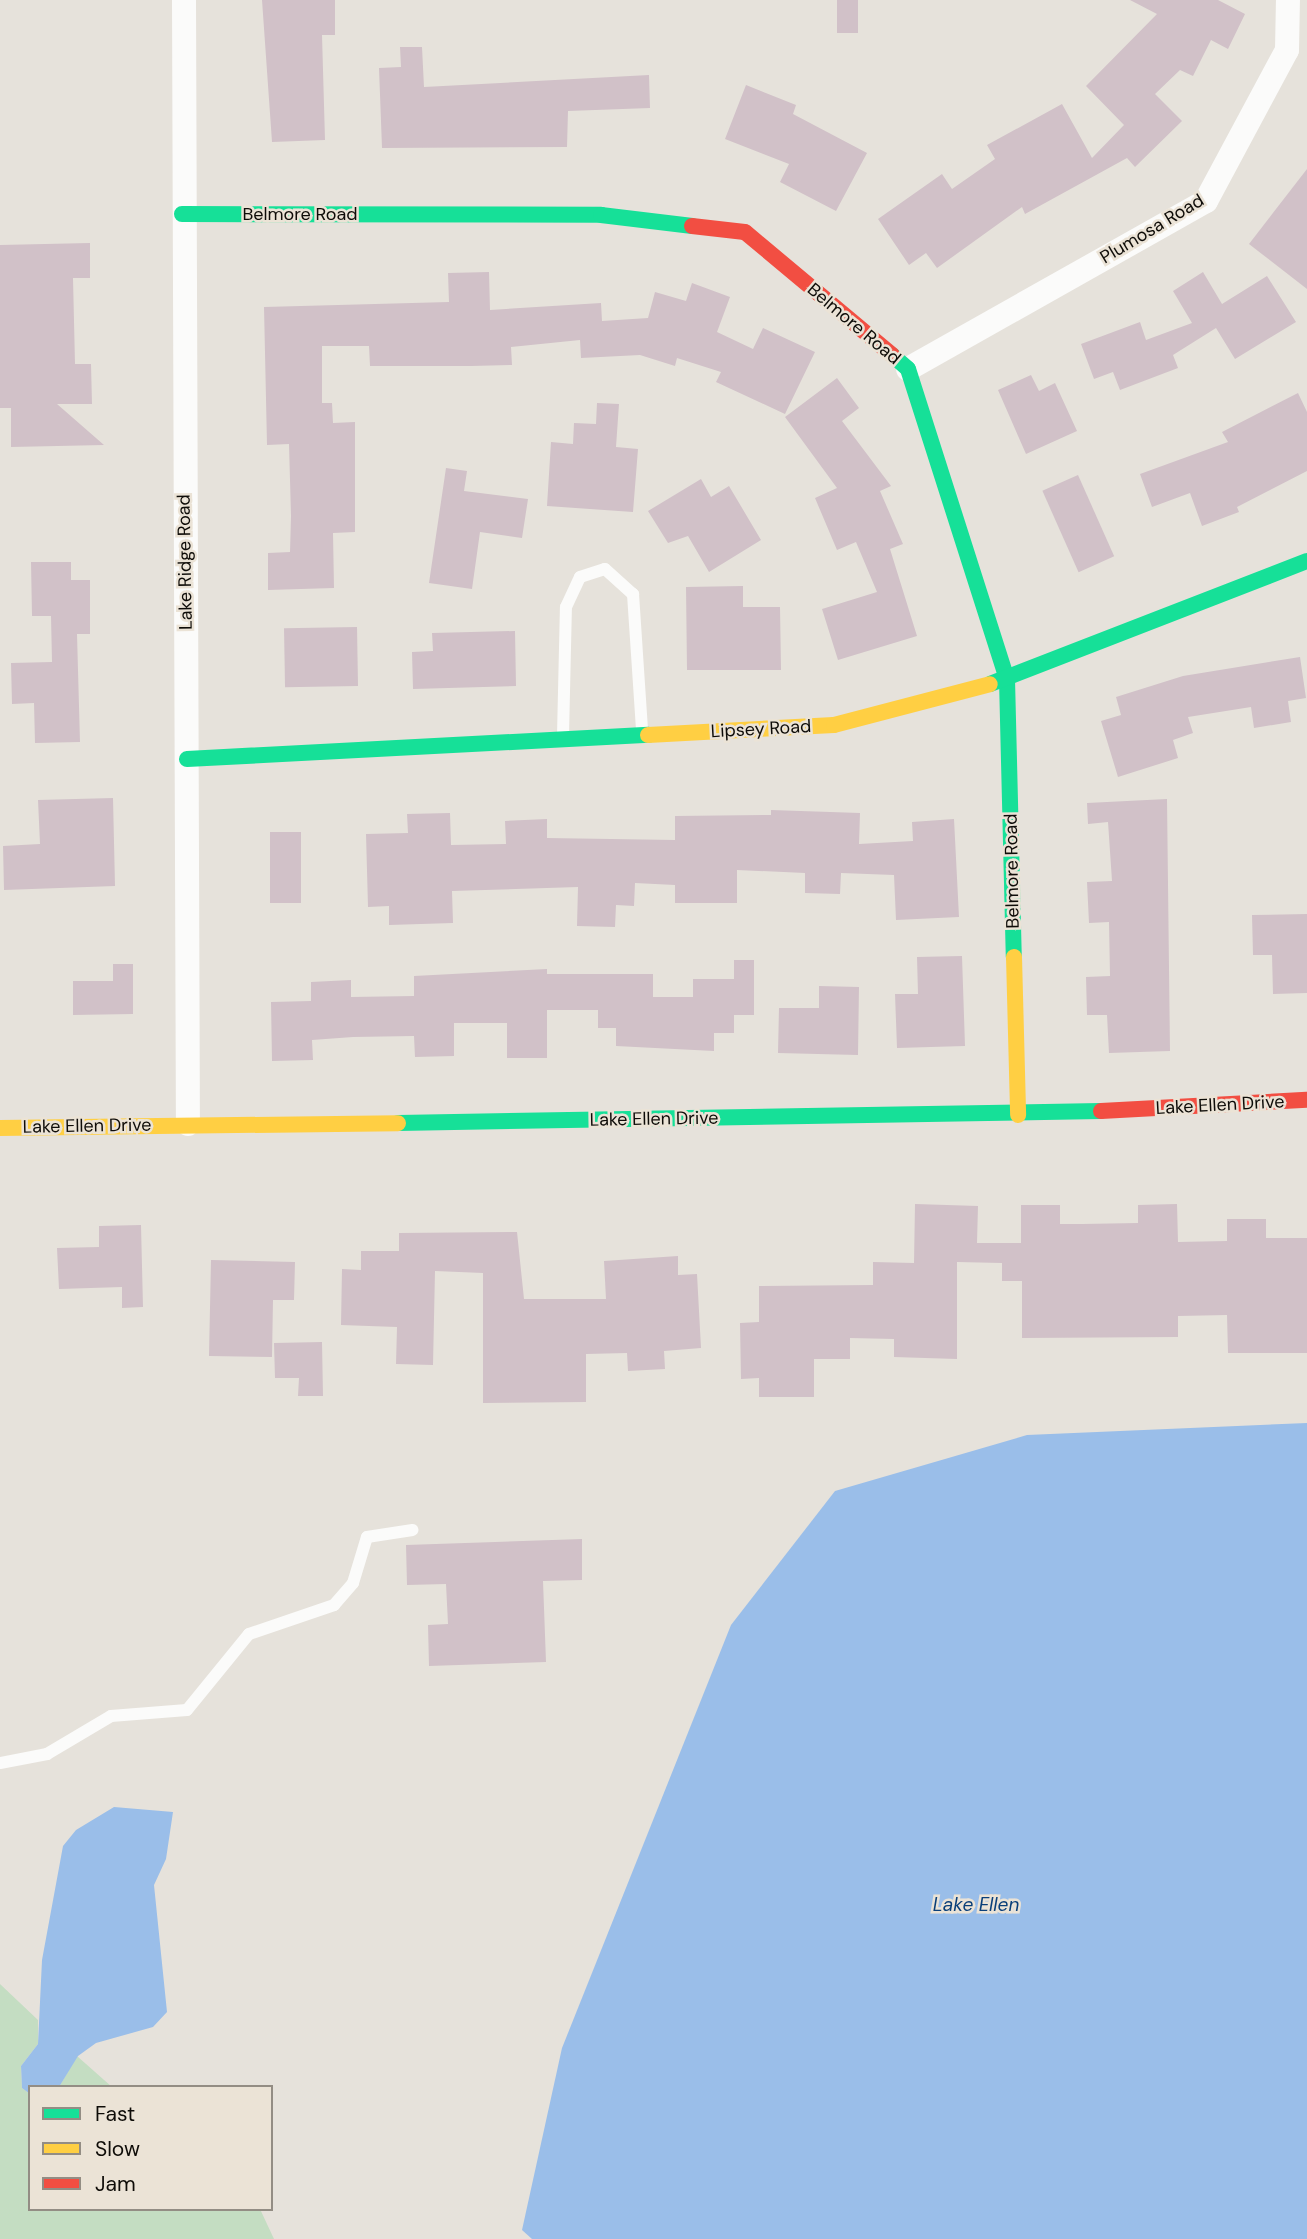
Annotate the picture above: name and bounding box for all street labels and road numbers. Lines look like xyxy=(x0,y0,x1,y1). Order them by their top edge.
street label: Plumosa Road xyxy=(1096,190,1208,268)
street label: Belmore Road xyxy=(242,203,358,225)
street label: Belmore Road xyxy=(803,279,905,369)
street label: Lake Ridge Road xyxy=(173,494,197,630)
street label: Lipsey Road xyxy=(710,716,812,742)
street label: Belmore Road xyxy=(1000,813,1024,929)
street label: Lake Ellen Drive xyxy=(1155,1091,1285,1119)
street label: Lake Ellen Drive xyxy=(589,1107,719,1131)
street label: Lake Ellen Drive xyxy=(22,1114,152,1138)

